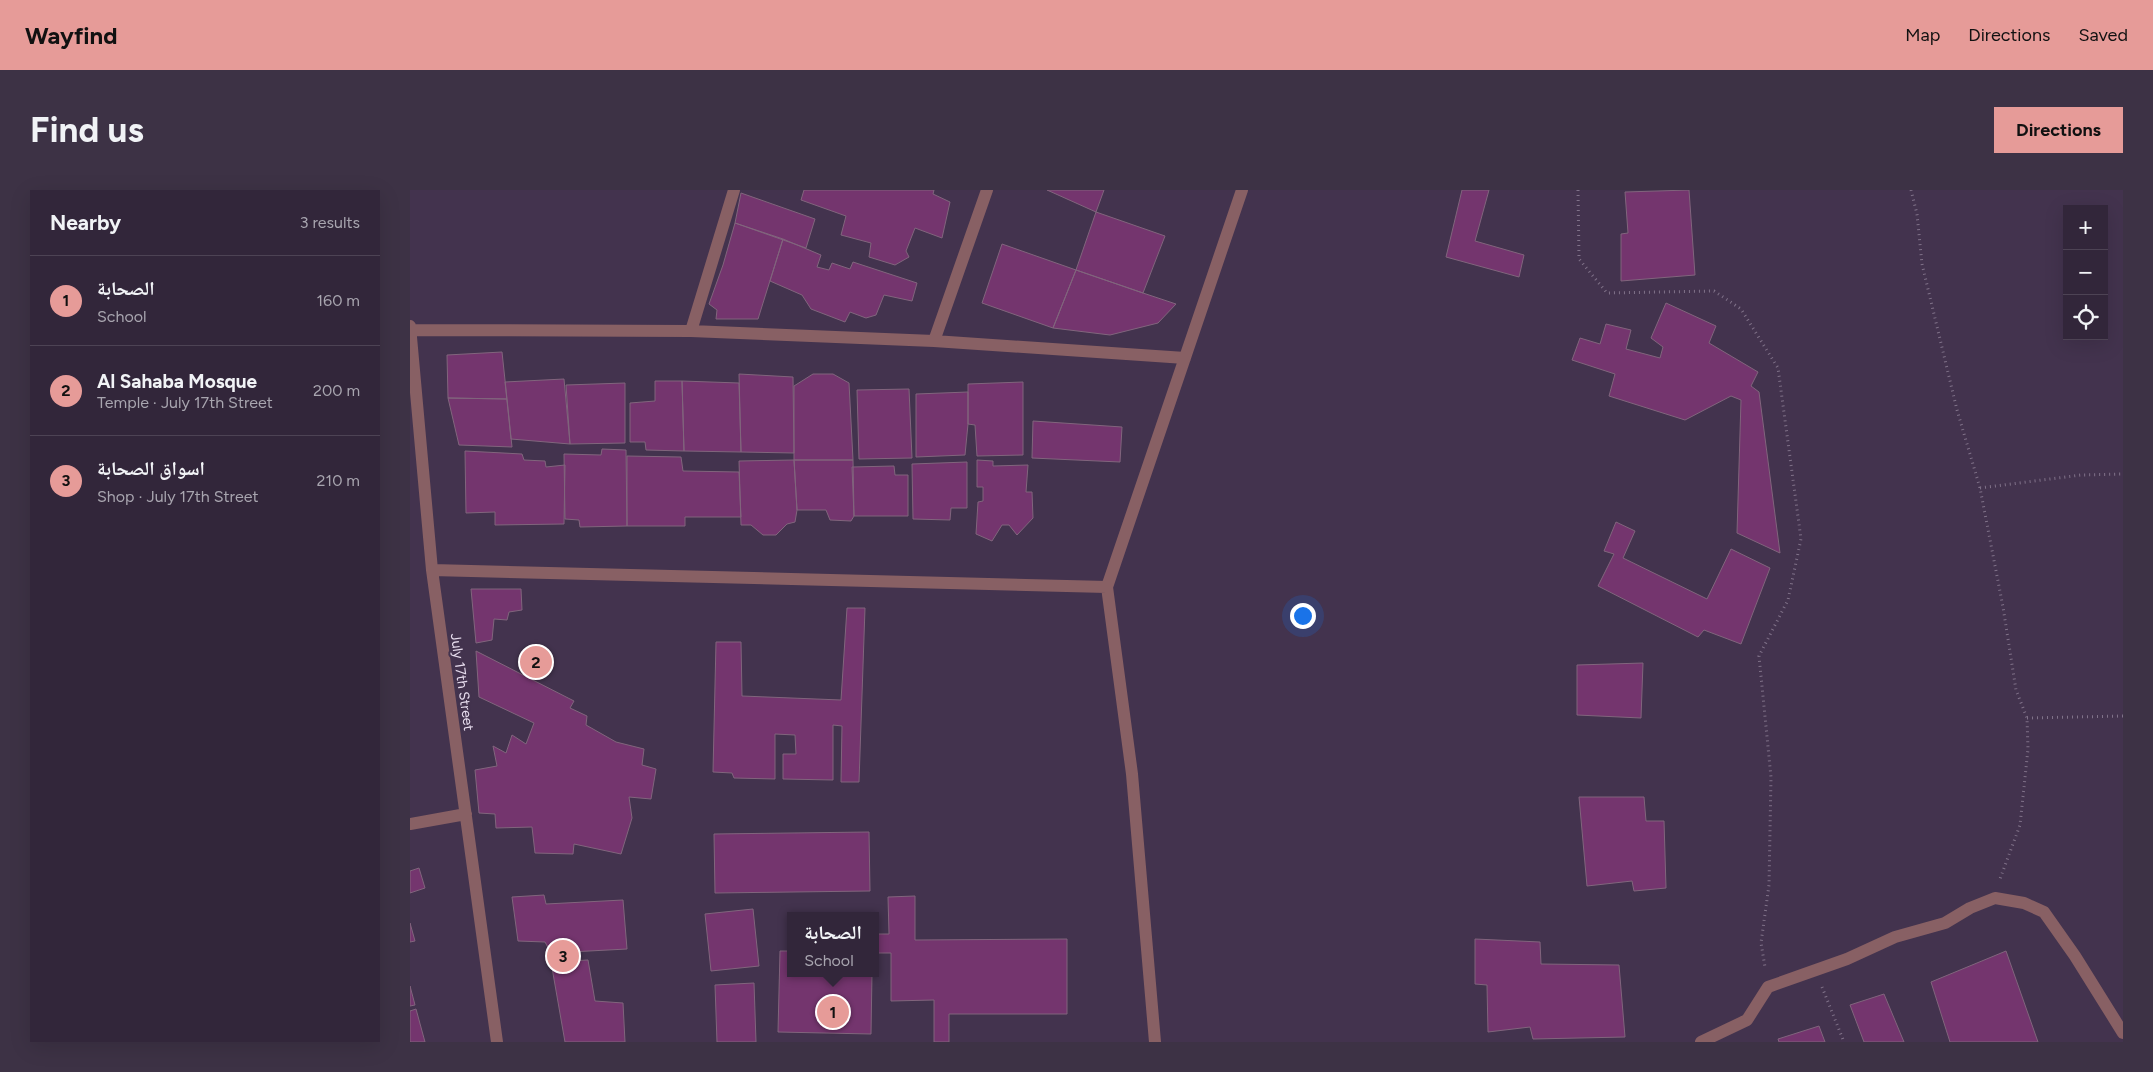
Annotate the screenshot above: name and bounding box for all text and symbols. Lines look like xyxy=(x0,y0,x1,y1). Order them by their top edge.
text: Wayfind xyxy=(25,21,118,50)
text: Map xyxy=(1905,24,1940,46)
text: Directions xyxy=(1968,24,2050,46)
text: Saved xyxy=(2078,24,2128,46)
button: Directions xyxy=(1994,107,2123,153)
text: Find us xyxy=(30,109,144,151)
map controls xyxy=(2063,205,2108,340)
button: + xyxy=(2063,205,2108,250)
text: Nearby xyxy=(50,210,121,235)
text: 3 results xyxy=(300,213,360,232)
button: − xyxy=(2063,250,2108,295)
text: الصحابة xyxy=(97,277,155,300)
text: 1 xyxy=(63,291,69,310)
text: 160 m xyxy=(317,291,360,310)
button: locate xyxy=(2063,295,2108,340)
text: School xyxy=(97,307,147,326)
text: Al Sahaba Mosque xyxy=(97,370,257,393)
text: 2 xyxy=(61,381,71,400)
text: 200 m xyxy=(313,381,360,400)
text: Temple · July 17th Street xyxy=(97,393,273,412)
text: اسواق الصحابة xyxy=(97,457,205,480)
text: 3 xyxy=(62,471,70,490)
text: 210 m xyxy=(317,471,360,490)
text: Shop · July 17th Street xyxy=(97,487,258,506)
your location xyxy=(1290,603,1316,629)
street label: July 17th Street xyxy=(447,632,477,732)
pin: 2 xyxy=(520,643,552,681)
popup xyxy=(787,912,879,977)
text: الصحابة xyxy=(804,921,862,944)
pin: 3 xyxy=(547,937,579,975)
text: School xyxy=(804,951,854,970)
pin: 1 xyxy=(817,993,849,1031)

